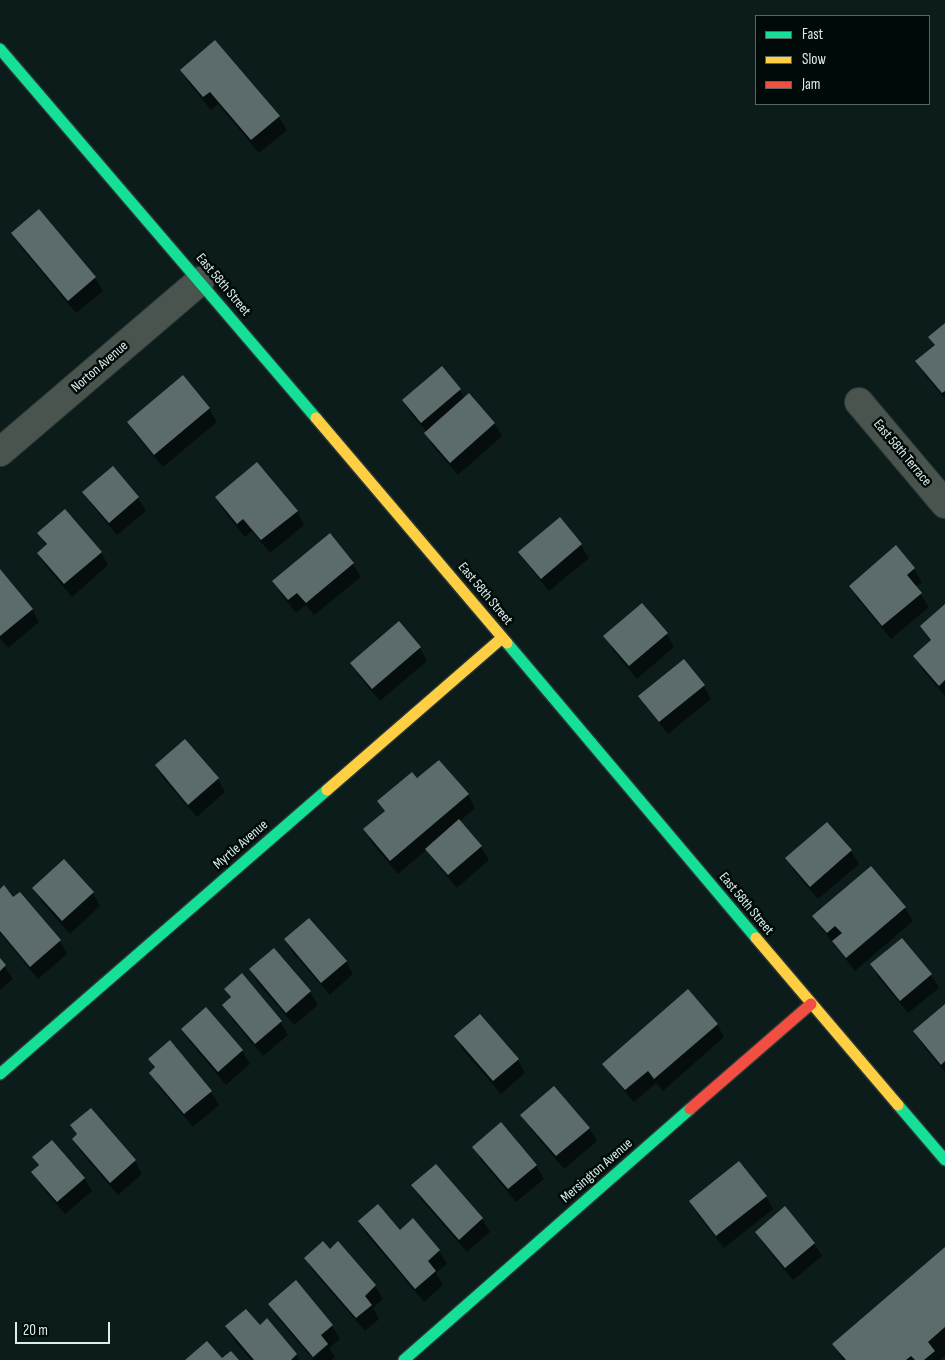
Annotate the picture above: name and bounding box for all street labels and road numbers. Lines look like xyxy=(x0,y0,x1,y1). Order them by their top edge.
street label: East 58th Street xyxy=(192,250,254,320)
street label: Norton Avenue xyxy=(68,338,132,396)
street label: East 58th Terrace xyxy=(869,416,935,490)
street label: East 58th Street xyxy=(454,559,516,629)
street label: Myrtle Avenue xyxy=(210,817,272,873)
street label: East 58th Street xyxy=(715,869,777,939)
street label: Mersington Avenue xyxy=(558,1135,636,1207)

